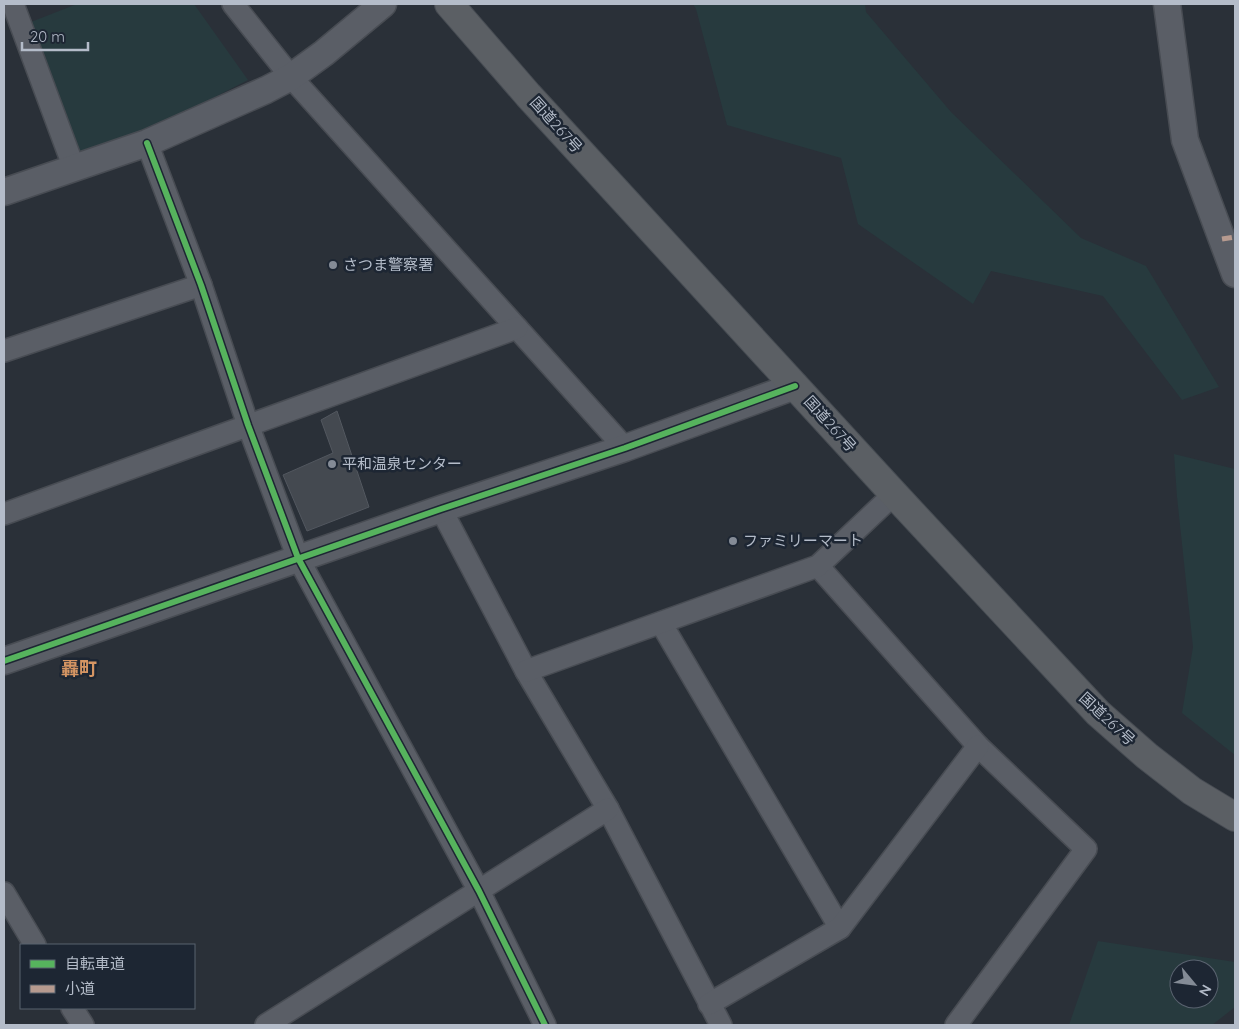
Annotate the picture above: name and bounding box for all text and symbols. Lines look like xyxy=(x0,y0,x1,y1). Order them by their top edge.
scale bar xyxy=(22,20,89,52)
text: 20 m xyxy=(30,27,65,46)
street label: 国道267号 xyxy=(526,93,587,157)
place label: さつま警察署 xyxy=(343,255,433,274)
marker: さつま警察署 xyxy=(327,259,339,271)
street label: 国道267号 xyxy=(800,392,861,456)
place label: 平和温泉センター xyxy=(342,454,462,473)
marker: 平和温泉センター xyxy=(326,458,338,470)
place label: ファミリーマート xyxy=(743,531,863,550)
marker: ファミリーマート xyxy=(727,535,739,547)
district label: 轟町 xyxy=(61,657,97,680)
street label: 国道267号 xyxy=(1076,688,1139,749)
legend xyxy=(20,944,195,1009)
text: 自転車道 xyxy=(65,954,125,973)
north arrow xyxy=(1169,959,1219,1009)
text: 小道 xyxy=(65,979,95,998)
text: N xyxy=(1195,981,1216,999)

